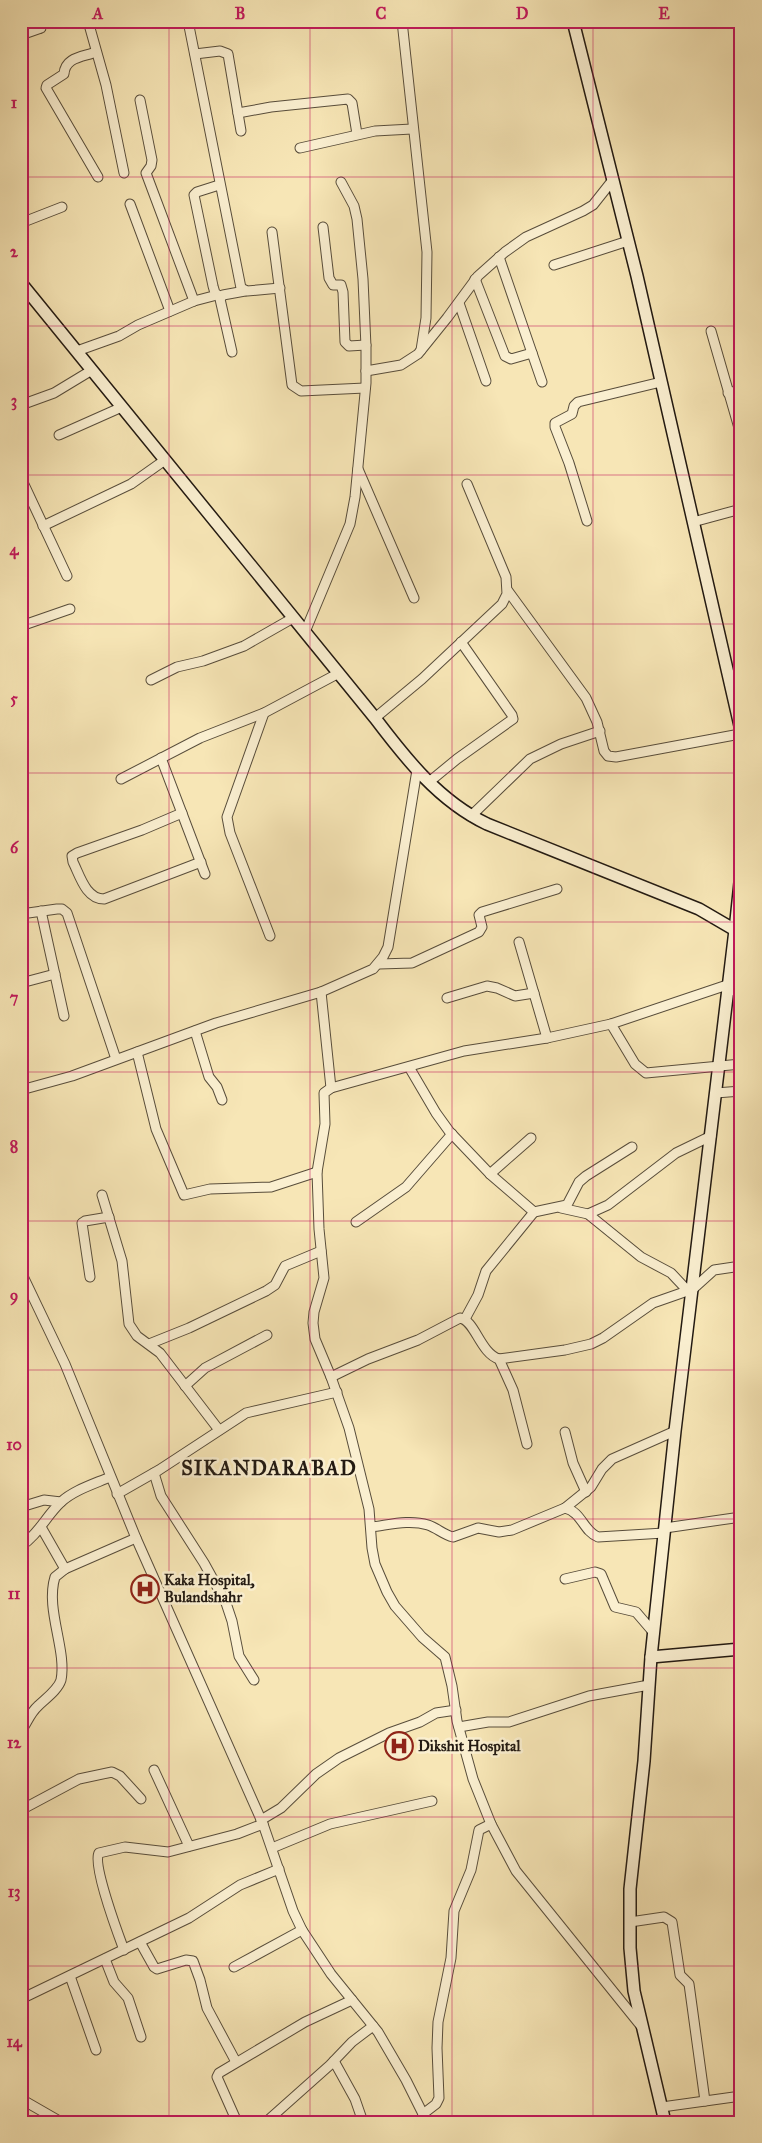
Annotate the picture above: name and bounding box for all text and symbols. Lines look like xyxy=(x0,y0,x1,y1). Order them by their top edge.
text: A xyxy=(92,4,104,23)
text: B xyxy=(235,4,245,23)
text: C xyxy=(376,4,387,23)
text: D xyxy=(516,4,529,23)
text: E xyxy=(658,4,670,23)
text: 1 xyxy=(11,93,18,112)
text: 2 xyxy=(10,242,19,261)
text: 3 xyxy=(11,391,17,411)
text: 4 xyxy=(10,540,20,560)
text: 5 xyxy=(10,689,18,708)
text: 6 xyxy=(10,838,19,857)
text: 7 xyxy=(10,988,19,1007)
text: 8 xyxy=(10,1137,18,1156)
text: 9 xyxy=(10,1286,18,1306)
text: 10 xyxy=(6,1435,22,1454)
district label: SIKANDARABAD xyxy=(181,1456,357,1480)
place label: Kaka Hospital, Bulandshahr xyxy=(164,1571,255,1606)
hospital icon: Kaka Hospital, Bulandshahr xyxy=(130,1574,160,1604)
text: 11 xyxy=(8,1584,21,1603)
hospital icon: Dikshit Hospital xyxy=(384,1731,414,1761)
text: 12 xyxy=(7,1733,22,1752)
place label: Dikshit Hospital xyxy=(418,1737,521,1756)
text: 13 xyxy=(8,1882,20,1902)
text: 14 xyxy=(6,2032,23,2052)

